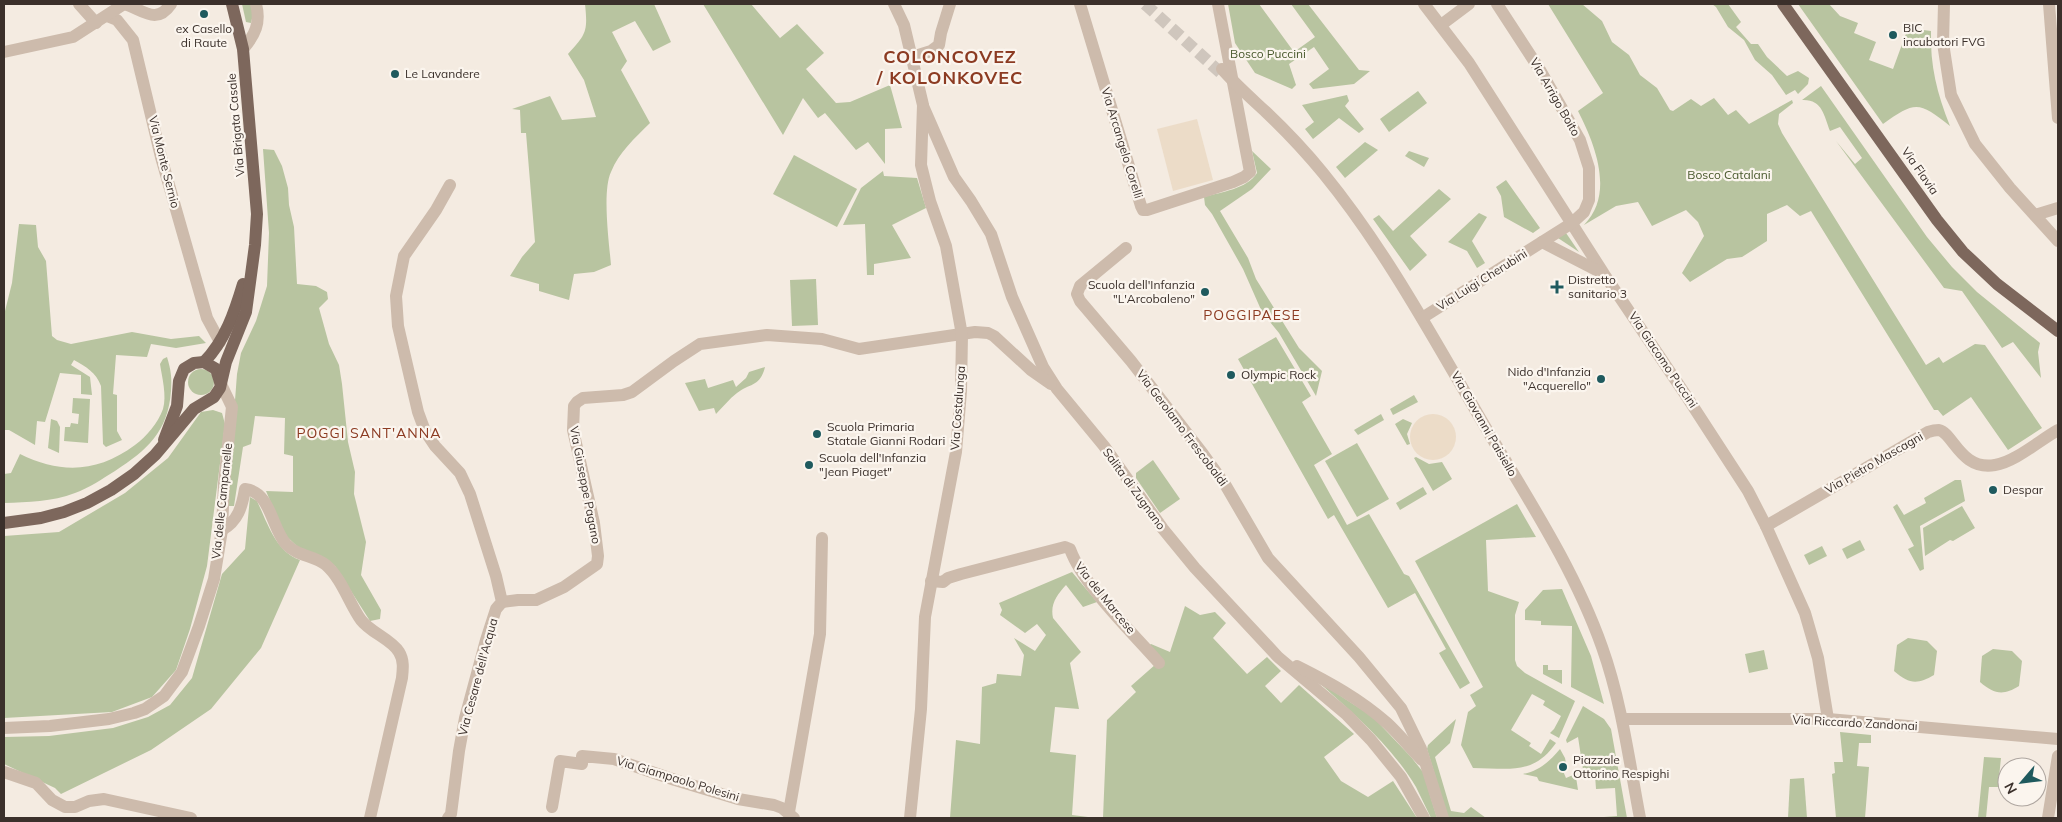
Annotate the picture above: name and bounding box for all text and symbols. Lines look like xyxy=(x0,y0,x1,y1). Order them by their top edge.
marker: ex Casello di Raute xyxy=(198,8,210,20)
place label: BIC incubatori FVG xyxy=(1903,20,1985,49)
place label: ex Casello di Raute xyxy=(176,21,232,50)
marker: BIC incubatori FVG xyxy=(1887,29,1899,41)
district label: COLONCOVEZ / KOLONKOVEC xyxy=(876,45,1023,89)
park label: Bosco Puccini xyxy=(1230,46,1306,61)
street label: Via Arrigo Boito xyxy=(1527,55,1584,139)
place label: Le Lavandere xyxy=(405,66,480,81)
marker: Le Lavandere xyxy=(389,68,401,80)
street label: Via Brigata Casale xyxy=(224,73,247,177)
street label: Via Arcangelo Corelli xyxy=(1098,85,1147,200)
street label: Via Monte Sernio xyxy=(146,114,183,210)
street label: Via Flavia xyxy=(1899,144,1942,197)
park label: Bosco Catalani xyxy=(1687,167,1771,182)
street label: Via Luigi Cherubini xyxy=(1434,246,1530,313)
place label: Distretto sanitario 3 xyxy=(1568,272,1627,301)
place label: Scuola dell'Infanzia "L'Arcobaleno" xyxy=(1088,277,1195,306)
marker: Distretto sanitario 3 xyxy=(1550,280,1564,294)
marker: Scuola dell'Infanzia "L'Arcobaleno" xyxy=(1199,286,1211,298)
district label: POGGIPAESE xyxy=(1203,306,1301,324)
street label: Via Giacomo Puccini xyxy=(1626,309,1701,411)
place label: Nido d'Infanzia "Acquerello" xyxy=(1507,364,1591,393)
street label: Via Costalunga xyxy=(947,365,968,451)
street label: Via Gerolamo Frescobaldi xyxy=(1134,367,1231,489)
place label: Olympic Rock xyxy=(1241,367,1317,382)
street label: Via Giovanni Paisiello xyxy=(1448,368,1521,479)
marker: Olympic Rock xyxy=(1225,369,1237,381)
marker: Nido d'Infanzia "Acquerello" xyxy=(1595,373,1607,385)
place label: Scuola Primaria Statale Gianni Rodari xyxy=(827,419,945,448)
district label: POGGI SANT'ANNA xyxy=(296,424,442,442)
street label: Via Giuseppe Pagano xyxy=(567,425,604,545)
marker: Scuola Primaria Statale Gianni Rodari xyxy=(811,428,823,440)
street label: Via Pietro Mascagni xyxy=(1822,428,1926,497)
street label: Via delle Campanelle xyxy=(208,442,235,560)
street label: Salita di Zugnano xyxy=(1100,445,1169,533)
place label: Scuola dell'Infanzia "Jean Piaget" xyxy=(819,450,926,479)
marker: Scuola dell'Infanzia "Jean Piaget" xyxy=(803,459,815,471)
place label: Despar xyxy=(2003,482,2044,497)
marker: Despar xyxy=(1987,484,1999,496)
street label: Via del Marcese xyxy=(1072,559,1139,637)
street label: Via Cesare dell'Acqua xyxy=(455,617,500,737)
street label: Via Riccardo Zandonai xyxy=(1792,712,1918,733)
place label: Piazzale Ottorino Respighi xyxy=(1573,752,1669,781)
street label: Via Giampaolo Polesini xyxy=(615,753,741,804)
north arrow xyxy=(1997,757,2047,807)
marker: Piazzale Ottorino Respighi xyxy=(1557,761,1569,773)
text: N xyxy=(2000,779,2021,797)

